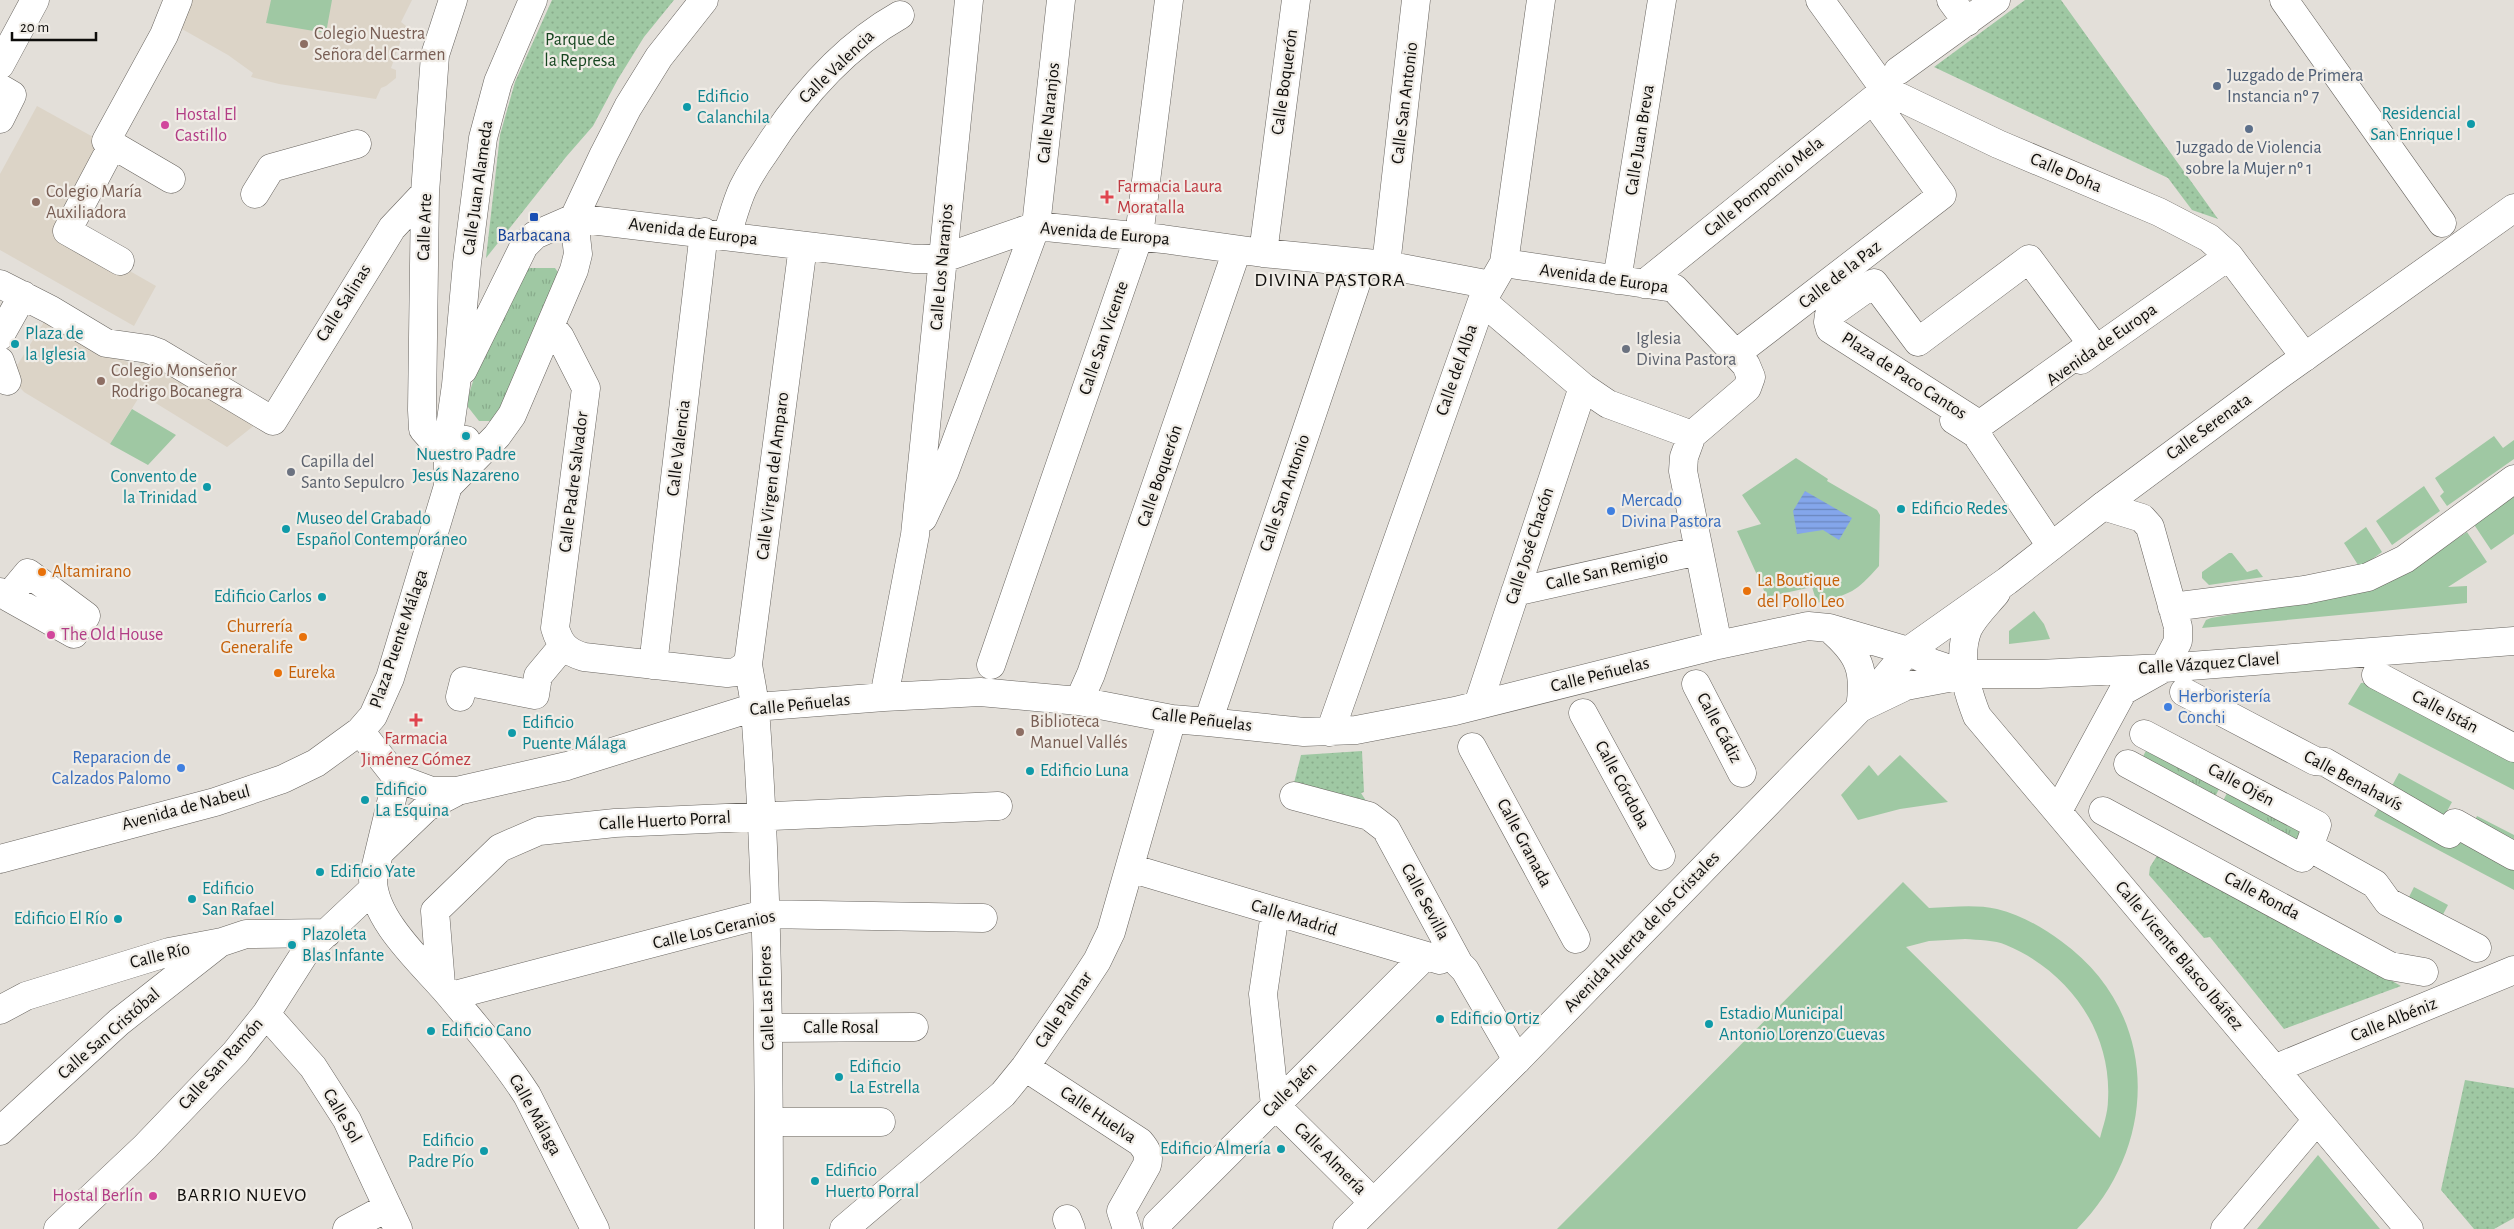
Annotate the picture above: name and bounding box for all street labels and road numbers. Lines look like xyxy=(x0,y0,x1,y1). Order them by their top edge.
street label: Calle Valencia xyxy=(796,27,878,107)
street label: Calle Boquerón xyxy=(1269,28,1301,136)
street label: Calle San Antonio xyxy=(1389,41,1421,165)
street label: Calle Naranjos xyxy=(1035,62,1063,164)
street label: Calle Juan Breva xyxy=(1622,83,1658,197)
street label: Calle Juan Alameda xyxy=(460,119,496,257)
street label: Calle Pomponio Mela xyxy=(1701,134,1827,240)
street label: Calle Doha xyxy=(2028,150,2104,196)
street label: Calle Arte xyxy=(415,193,435,261)
street label: Calle Los Naranjos xyxy=(928,203,956,331)
street label: Avenida de Europa xyxy=(627,215,759,249)
street label: Avenida de Europa xyxy=(1039,219,1171,249)
street label: Calle de la Paz xyxy=(1796,237,1884,313)
street label: Calle Salinas xyxy=(313,261,375,345)
street label: Avenida de Europa xyxy=(1538,261,1670,297)
street label: Calle San Vicente xyxy=(1076,279,1132,397)
street label: Avenida de Europa xyxy=(2044,300,2160,390)
street label: Calle del Alba xyxy=(1433,322,1481,418)
street label: Plaza de Paco Cantos xyxy=(1838,329,1970,423)
street label: Calle Serenata xyxy=(2163,390,2255,464)
street label: Calle Virgen del Amparo xyxy=(754,391,792,561)
street label: Calle Valencia xyxy=(664,399,694,497)
street label: Calle Padre Salvador xyxy=(556,410,592,553)
street label: Calle Boquerón xyxy=(1134,423,1186,529)
street label: Calle San Antonio xyxy=(1257,432,1314,554)
street label: Calle José Chacón xyxy=(1503,485,1557,607)
street label: Calle San Remigio xyxy=(1544,548,1670,594)
street label: Plaza Puente Málaga xyxy=(367,567,431,711)
street label: Calle Vázquez Clavel xyxy=(2138,650,2280,678)
street label: Calle Peñuelas xyxy=(1549,654,1651,696)
street label: Calle Istán xyxy=(2409,687,2481,737)
street label: Calle Cádiz xyxy=(1693,690,1745,766)
street label: Calle Peñuelas xyxy=(749,691,851,719)
street label: Calle Peñuelas xyxy=(1151,705,1253,735)
street label: Calle Córdoba xyxy=(1591,738,1653,832)
street label: Calle Benahavís xyxy=(2301,747,2405,815)
street label: Calle Ojén xyxy=(2205,760,2277,810)
street label: Avenida de Nabeul xyxy=(120,782,252,834)
street label: Calle Granada xyxy=(1493,796,1555,890)
street label: Calle Huerto Porral xyxy=(599,809,731,833)
street label: Avenida Huerta de los Cristales xyxy=(1561,848,1723,1016)
street label: Calle Sevilla xyxy=(1397,861,1453,943)
street label: Calle Ronda xyxy=(2221,869,2303,923)
street label: Calle Vicente Blasco Ibáñez xyxy=(2111,878,2247,1034)
street label: Calle Madrid xyxy=(1249,896,1339,940)
street label: Calle Los Geranios xyxy=(651,907,777,953)
street label: Calle Río xyxy=(128,940,192,972)
street label: Calle Las Flores xyxy=(756,945,778,1051)
street label: Calle Palmar xyxy=(1032,968,1096,1051)
street label: Calle San Cristóbal xyxy=(55,985,163,1083)
street label: Calle Albéniz xyxy=(2348,995,2440,1045)
street label: Calle San Ramón xyxy=(175,1015,267,1113)
street label: Calle Rosal xyxy=(803,1019,879,1037)
street label: Calle Jaén xyxy=(1259,1059,1321,1121)
street label: Calle Málaga xyxy=(505,1071,565,1159)
street label: Calle Huelva xyxy=(1057,1083,1139,1147)
street label: Calle Sol xyxy=(319,1086,365,1146)
street label: Calle Almería xyxy=(1290,1119,1370,1199)

